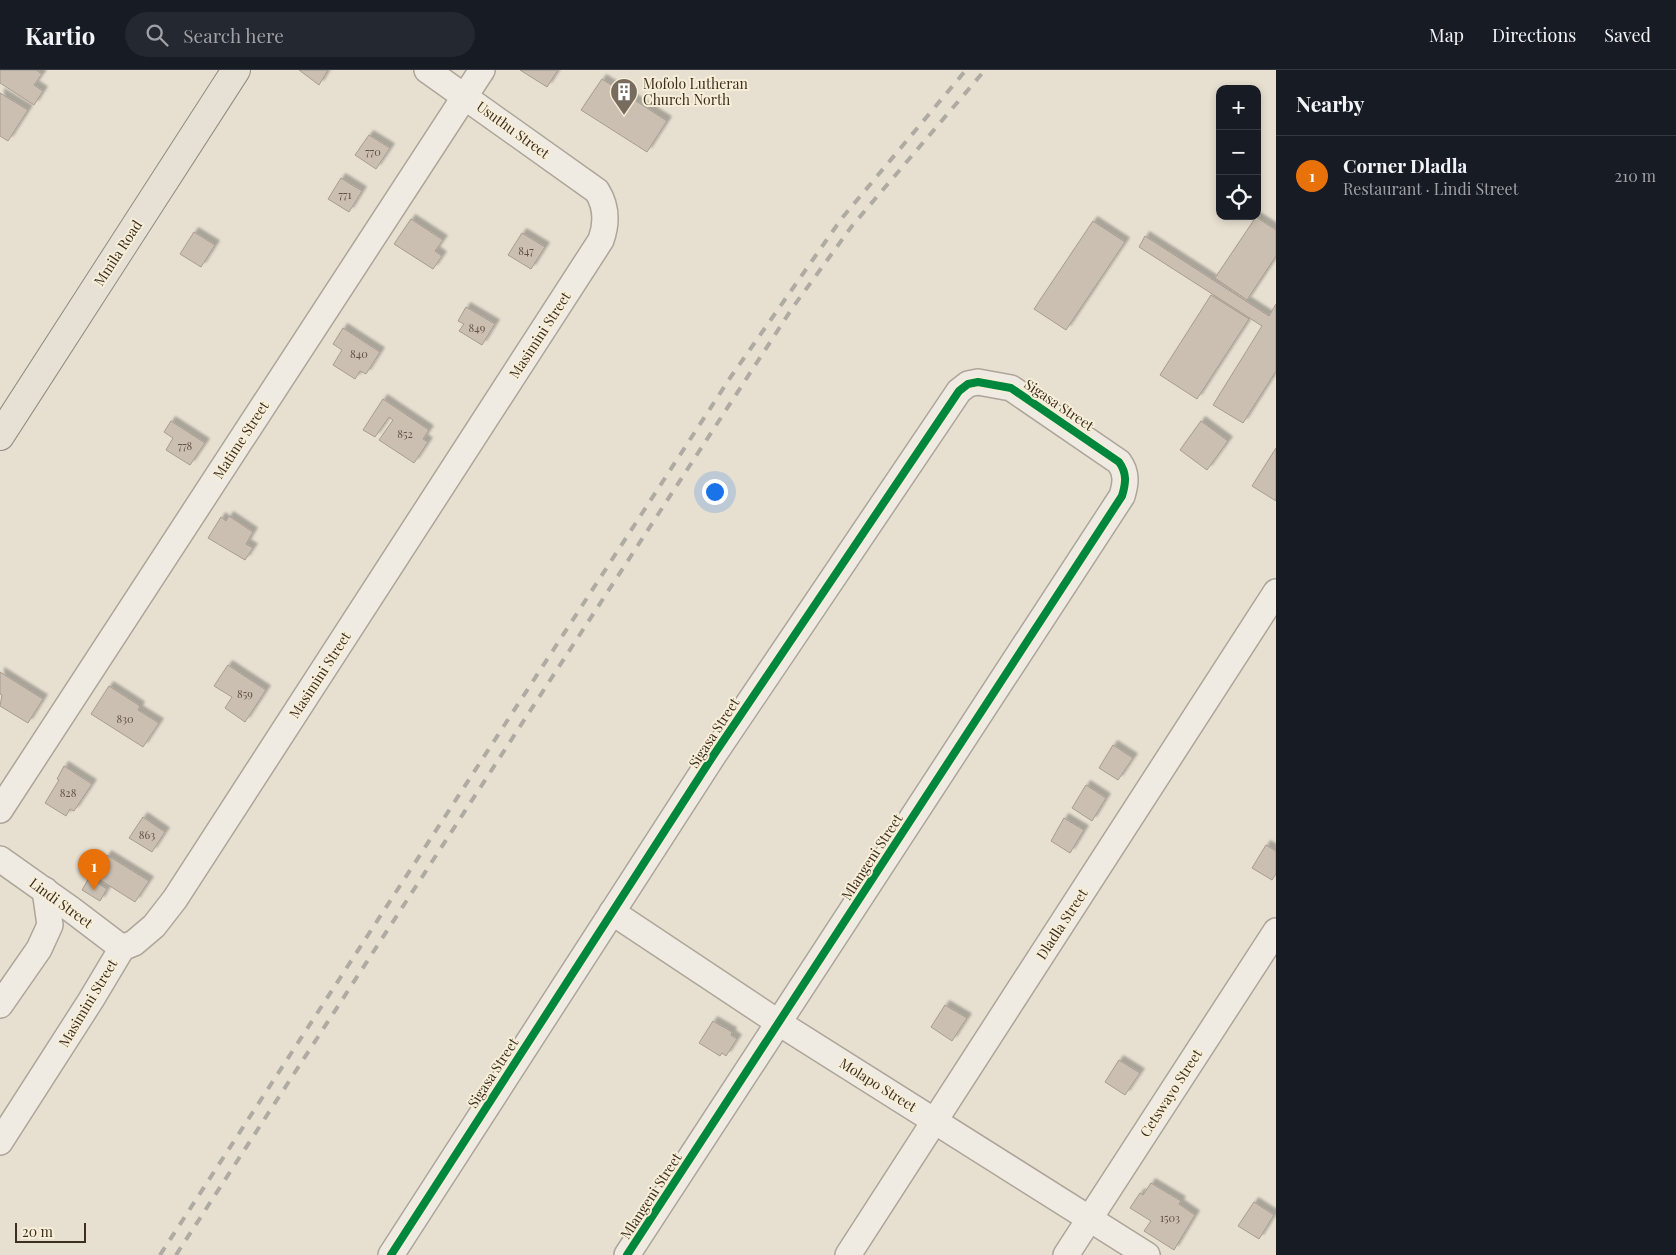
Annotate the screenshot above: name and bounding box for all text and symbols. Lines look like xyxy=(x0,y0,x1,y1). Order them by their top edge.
search box xyxy=(125,12,475,57)
text: Kartio xyxy=(25,19,95,51)
icon: search xyxy=(143,21,171,49)
text: Search here xyxy=(183,22,284,48)
text: Map xyxy=(1429,23,1464,47)
text: Directions xyxy=(1492,23,1576,47)
text: Saved xyxy=(1604,23,1651,47)
place label: Mofolo Lutheran Church North xyxy=(643,74,748,109)
building icon: Mofolo Lutheran Church North xyxy=(609,77,639,116)
map controls xyxy=(1216,85,1261,220)
button: + xyxy=(1216,85,1261,130)
text: Nearby xyxy=(1296,89,1365,117)
street label: Usuthu Street xyxy=(473,97,555,163)
button: − xyxy=(1216,130,1261,175)
house number: 770 xyxy=(365,144,381,159)
text: Corner Dladla xyxy=(1343,152,1467,178)
text: 1 xyxy=(1309,165,1315,186)
text: 210 m xyxy=(1615,165,1656,186)
button: locate xyxy=(1216,175,1261,220)
text: Restaurant · Lindi Street xyxy=(1343,178,1518,199)
house number: 771 xyxy=(338,187,352,202)
street label: Mmila Road xyxy=(89,216,146,289)
house number: 847 xyxy=(518,243,534,258)
street label: Masimini Street xyxy=(505,287,575,382)
house number: 849 xyxy=(469,320,486,335)
house number: 840 xyxy=(350,346,368,361)
street label: Sigasa Street xyxy=(1021,374,1099,435)
street label: Matime Street xyxy=(208,396,273,482)
house number: 852 xyxy=(397,426,413,441)
house number: 778 xyxy=(178,438,193,453)
your location xyxy=(702,479,728,505)
street label: Masimini Street xyxy=(285,627,355,722)
house number: 859 xyxy=(237,686,253,701)
street label: Sigasa Street xyxy=(684,693,744,771)
house number: 830 xyxy=(116,711,134,726)
house number: 828 xyxy=(60,785,77,800)
street label: Mlangeni Street xyxy=(837,809,907,904)
house number: 863 xyxy=(139,827,155,842)
pin: 1 xyxy=(78,849,110,890)
street label: Lindi Street xyxy=(26,873,98,933)
street label: Dladla Street xyxy=(1032,884,1092,963)
street label: Masimini Street xyxy=(54,954,122,1050)
street label: Sigasa Street xyxy=(463,1033,523,1111)
street label: Cetswayo Street xyxy=(1135,1044,1207,1140)
street label: Molapo Street xyxy=(836,1053,921,1116)
street label: Mlangeni Street xyxy=(616,1148,686,1243)
house number: 1503 xyxy=(1160,1210,1180,1225)
scale bar xyxy=(15,1220,86,1243)
text: 20 m xyxy=(22,1222,53,1241)

